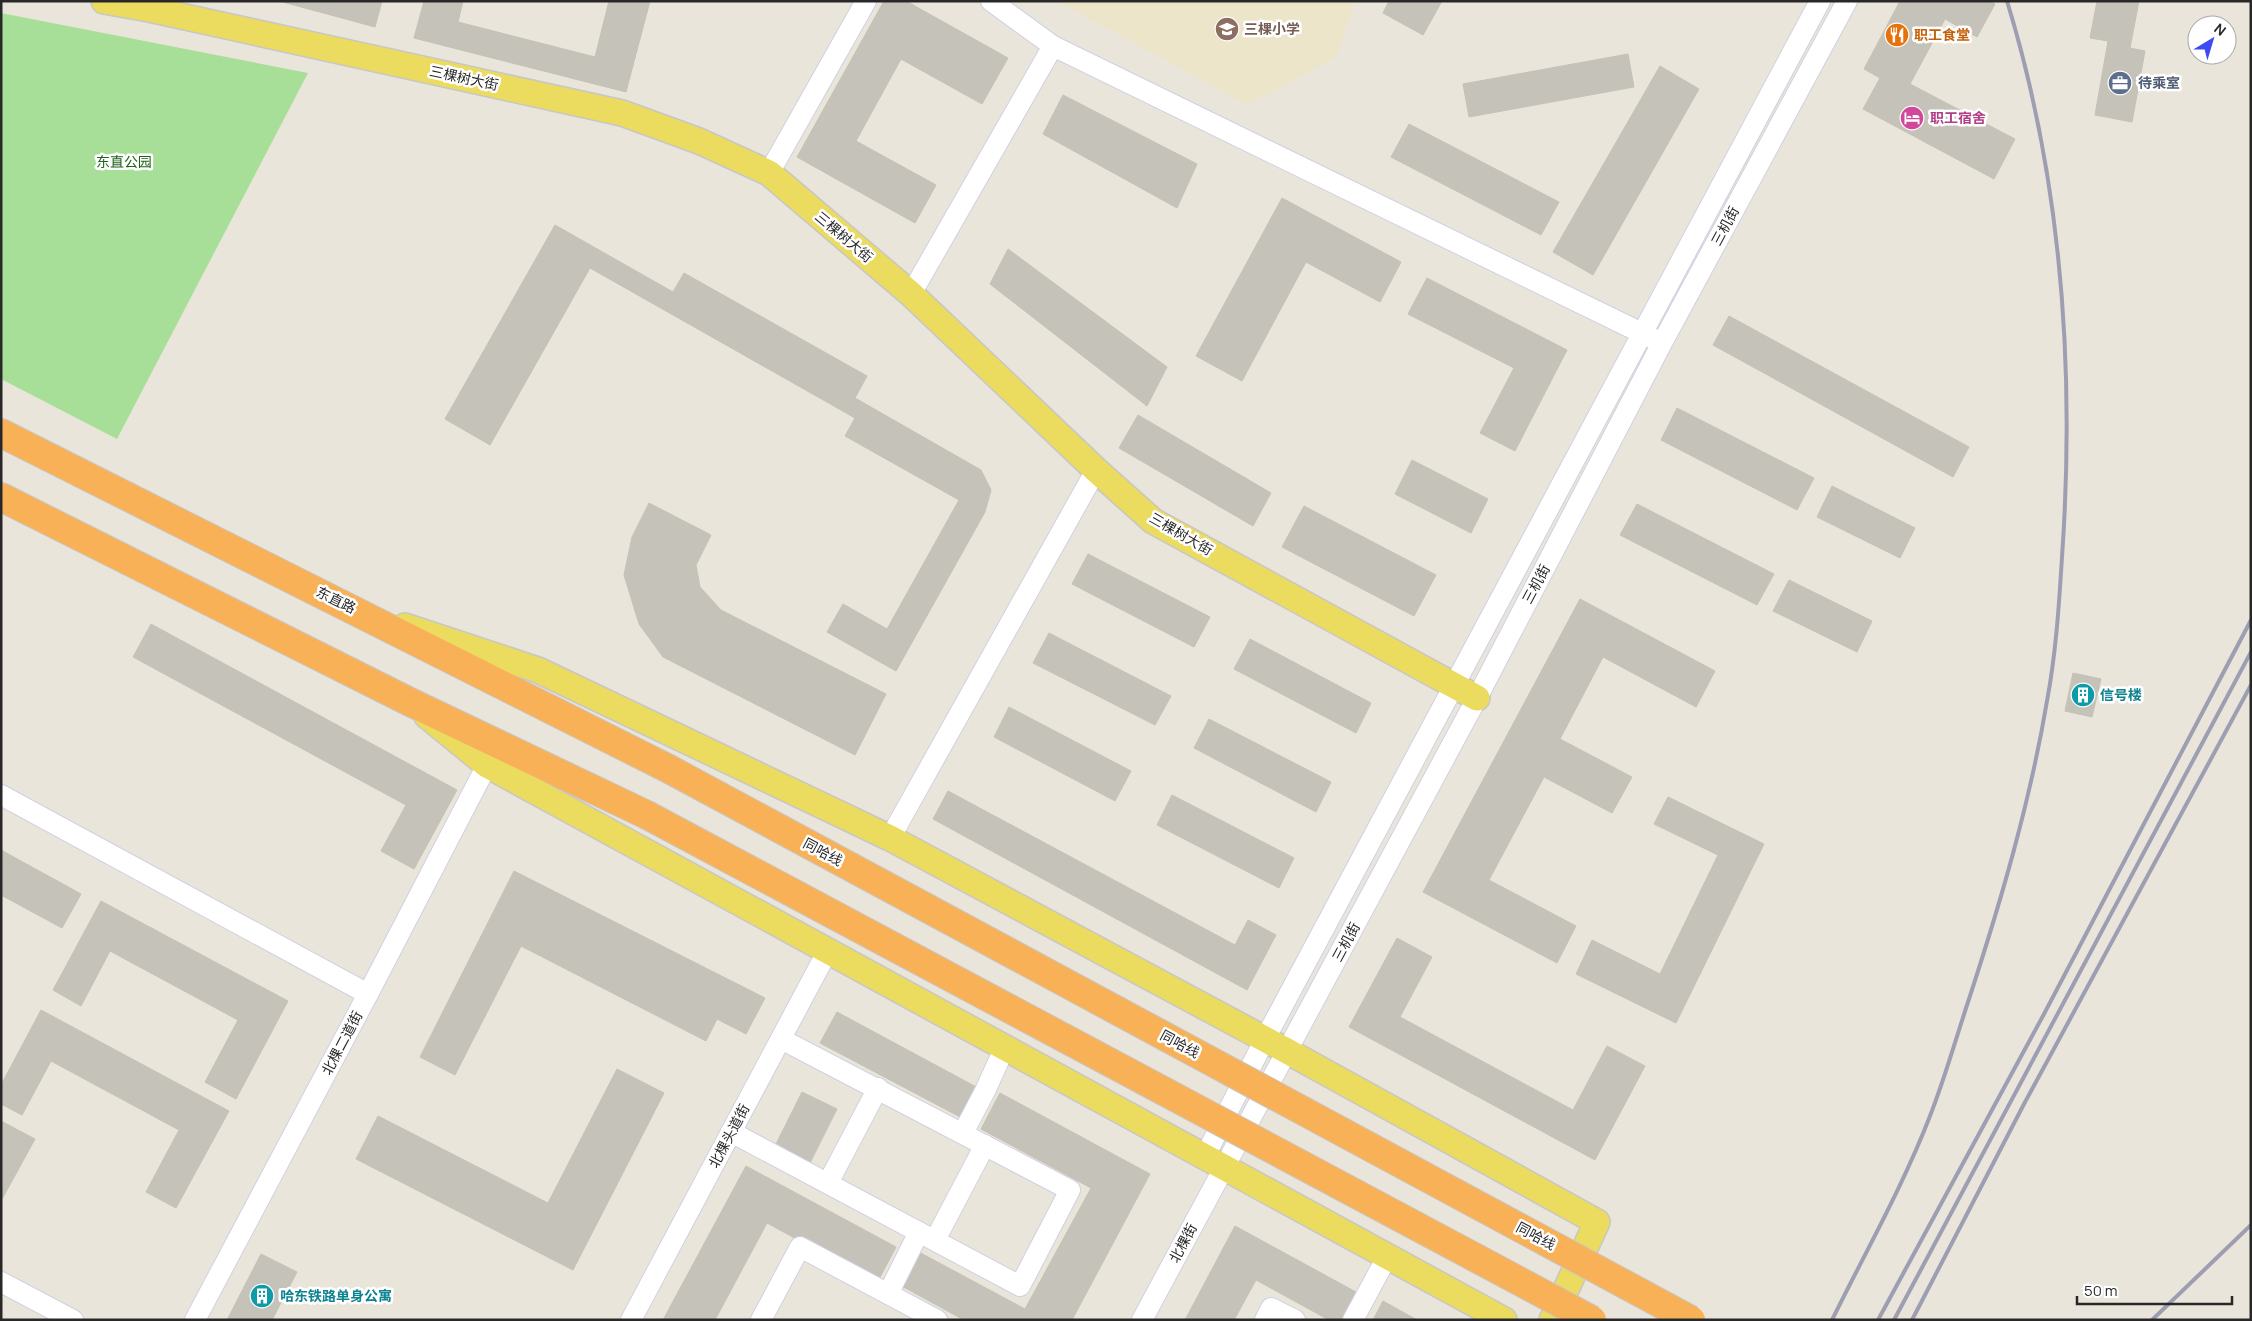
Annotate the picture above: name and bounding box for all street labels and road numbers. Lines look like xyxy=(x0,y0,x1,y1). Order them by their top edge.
street label: 三棵树大街 xyxy=(428,61,500,94)
street label: 三机街 xyxy=(1706,203,1743,249)
street label: 三棵树大街 xyxy=(811,207,877,266)
street label: 三棵树大街 xyxy=(1146,508,1216,559)
street label: 三机街 xyxy=(1517,561,1554,607)
street label: 东直路 xyxy=(313,582,359,617)
street label: 同哈线 xyxy=(800,833,846,870)
street label: 三机街 xyxy=(1327,919,1364,965)
street label: 北棵二道街 xyxy=(317,1007,366,1078)
street label: 同哈线 xyxy=(1157,1025,1203,1062)
street label: 北棵头道街 xyxy=(704,1100,753,1171)
street label: 同哈线 xyxy=(1513,1217,1559,1254)
street label: 北棵街 xyxy=(1164,1220,1201,1266)

